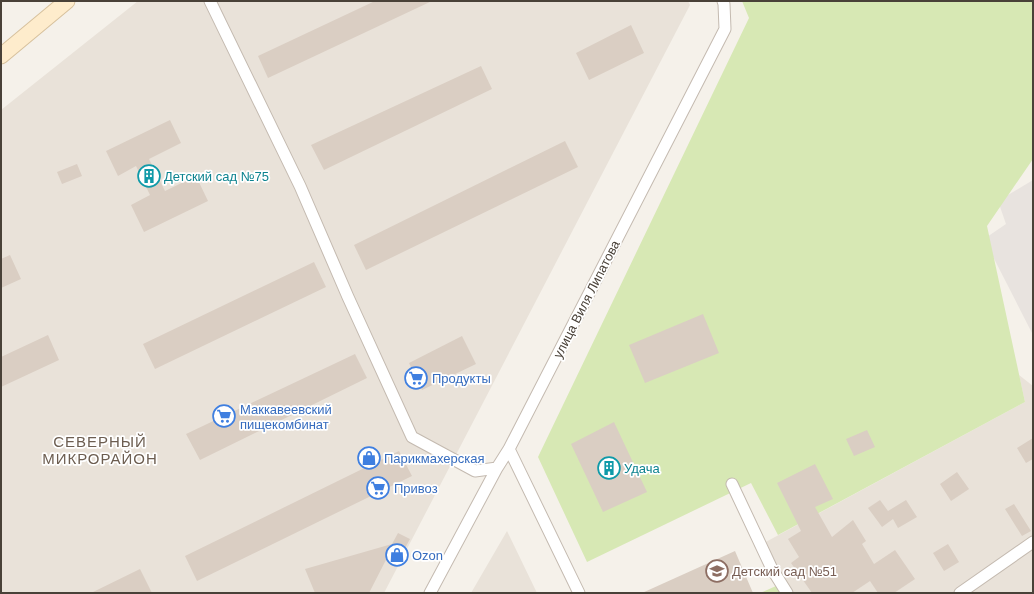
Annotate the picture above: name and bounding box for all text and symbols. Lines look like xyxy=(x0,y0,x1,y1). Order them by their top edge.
building icon: Детский сад №75 xyxy=(136,163,162,189)
place label: Детский сад №75 xyxy=(164,169,269,184)
street label: улица Виля Липатова xyxy=(550,237,623,361)
supermarket icon: Продукты xyxy=(403,365,429,391)
place label: Продукты xyxy=(432,371,491,386)
place label: Маккавеевский пищекомбинат xyxy=(240,402,332,432)
supermarket icon: Маккавеевский пищекомбинат xyxy=(211,403,237,429)
district label: СЕВЕРНЫЙ МИКРОРАЙОН xyxy=(42,433,158,467)
shop icon: Парикмахерская xyxy=(356,445,382,471)
place label: Парикмахерская xyxy=(384,451,484,466)
building icon: Удача xyxy=(596,455,622,481)
place label: Удача xyxy=(624,461,661,476)
supermarket icon: Привоз xyxy=(365,475,391,501)
place label: Привоз xyxy=(394,481,438,496)
shop icon: Ozon xyxy=(384,542,410,568)
place label: Ozon xyxy=(412,548,443,563)
school or university icon: Детский сад №51 xyxy=(704,558,730,584)
place label: Детский сад №51 xyxy=(732,564,837,579)

